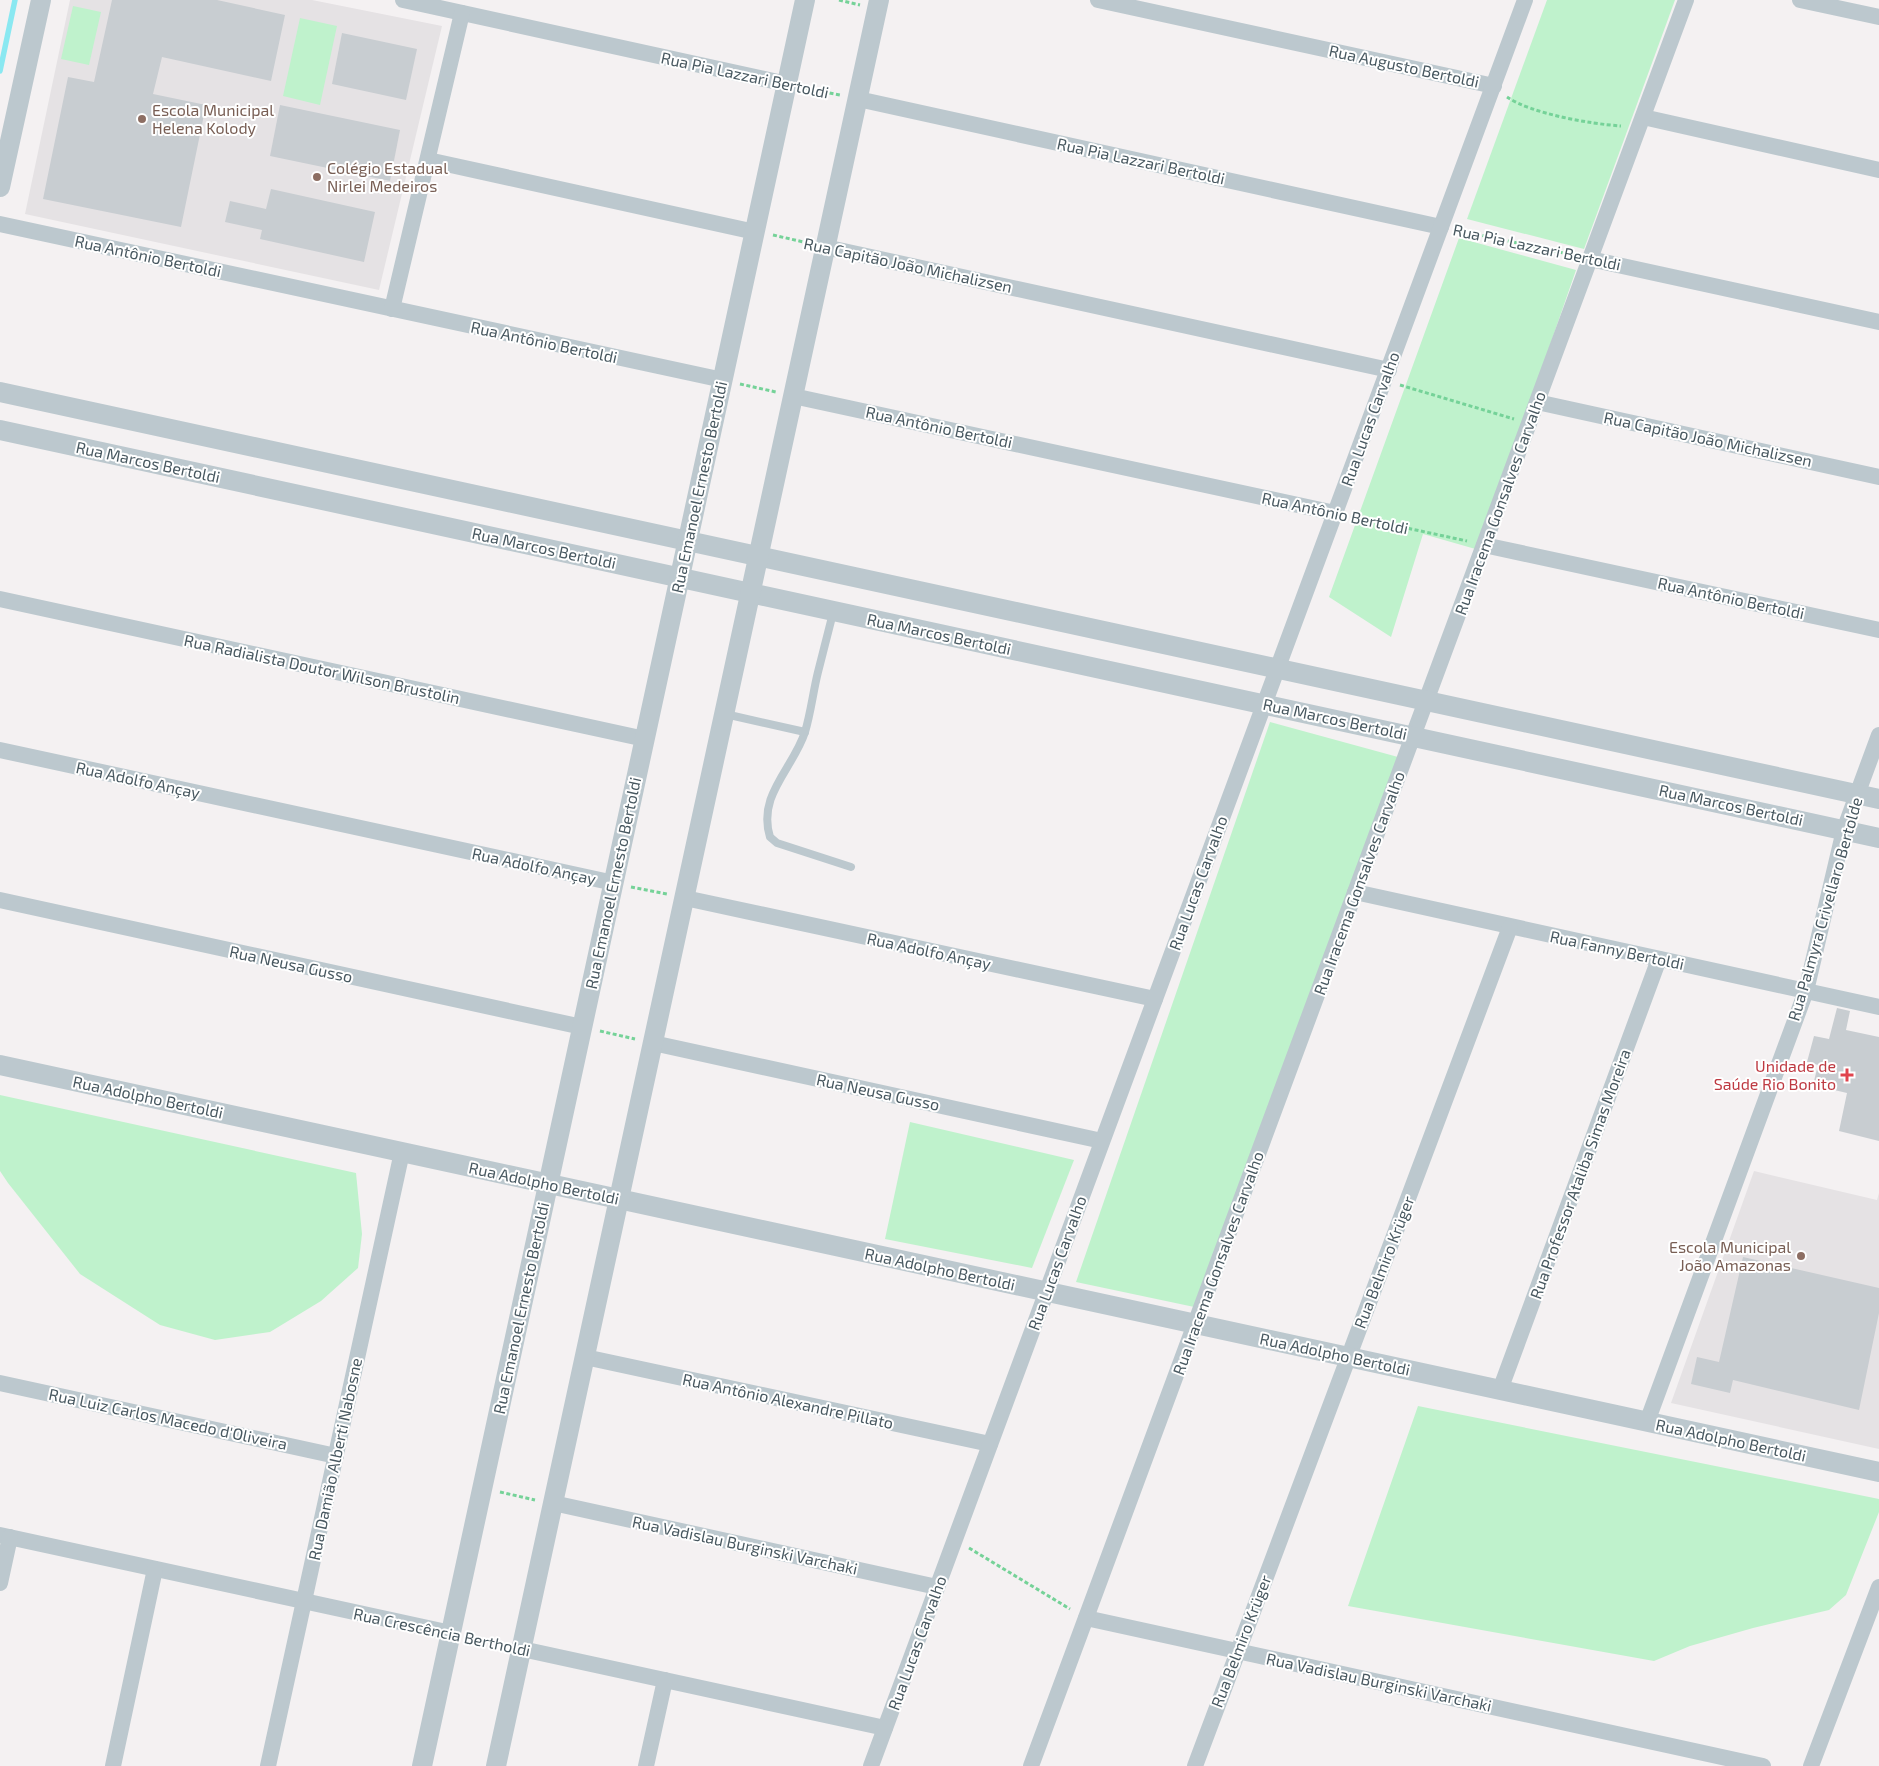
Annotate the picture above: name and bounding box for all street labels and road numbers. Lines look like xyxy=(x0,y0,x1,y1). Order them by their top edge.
street label: Rua Augusto Bertoldi xyxy=(1327,40,1481,91)
street label: Rua Pia Lazzari Bertoldi xyxy=(659,47,831,102)
street label: Rua Pia Lazzari Bertoldi xyxy=(1055,133,1227,188)
street label: Rua Pia Lazzari Bertoldi xyxy=(1451,219,1623,274)
street label: Rua Antônio Bertoldi xyxy=(73,231,223,280)
street label: Rua Capitão João Michalizsen xyxy=(802,233,1014,296)
street label: Rua Antônio Bertoldi xyxy=(469,317,619,366)
street label: Rua Lucas Carvalho xyxy=(1336,349,1403,489)
street label: Rua Emanoel Ernesto Bertoldi xyxy=(667,379,730,595)
street label: Rua Iracema Gonsalves Carvalho xyxy=(1450,388,1549,617)
street label: Rua Antônio Bertoldi xyxy=(864,402,1014,451)
street label: Rua Capitão João Michalizsen xyxy=(1602,407,1814,470)
street label: Rua Marcos Bertoldi xyxy=(74,437,222,486)
street label: Rua Antônio Bertoldi xyxy=(1260,488,1410,537)
street label: Rua Marcos Bertoldi xyxy=(470,523,618,572)
street label: Rua Antônio Bertoldi xyxy=(1656,573,1806,622)
street label: Rua Marcos Bertoldi xyxy=(865,609,1013,658)
street label: Rua Radialista Doutor Wilson Brustolin xyxy=(182,630,462,707)
street label: Rua Marcos Bertoldi xyxy=(1261,694,1409,743)
street label: Rua Adolfo Ançay xyxy=(74,757,202,803)
street label: Rua Iracema Gonsalves Carvalho xyxy=(1309,768,1408,997)
street label: Rua Emanoel Ernesto Bertoldi xyxy=(581,775,644,991)
street label: Rua Marcos Bertoldi xyxy=(1657,780,1805,829)
street label: Rua Palmyra Crivellaro Bertolde xyxy=(1783,795,1866,1023)
street label: Rua Lucas Carvalho xyxy=(1164,813,1231,953)
street label: Rua Adolfo Ançay xyxy=(470,843,598,889)
street label: Rua Fanny Bertoldi xyxy=(1548,926,1686,973)
street label: Rua Adolfo Ançay xyxy=(865,928,993,974)
street label: Rua Neusa Gusso xyxy=(228,941,354,986)
street label: Rua Professor Ataliba Simas Moreira xyxy=(1525,1046,1634,1301)
street label: Rua Neusa Gusso xyxy=(815,1069,941,1114)
street label: Rua Adolpho Bertoldi xyxy=(71,1071,225,1122)
street label: Rua Iracema Gonsalves Carvalho xyxy=(1168,1148,1267,1377)
street label: Rua Adolpho Bertoldi xyxy=(467,1157,621,1208)
street label: Rua Belmiro Krüger xyxy=(1350,1192,1418,1331)
street label: Rua Lucas Carvalho xyxy=(1023,1193,1090,1333)
street label: Rua Emanoel Ernesto Bertoldi xyxy=(489,1200,552,1416)
street label: Rua Adolpho Bertoldi xyxy=(863,1243,1017,1294)
street label: Rua Adolpho Bertoldi xyxy=(1258,1328,1412,1379)
street label: Rua Damião Alberti Nabosne xyxy=(304,1356,365,1562)
street label: Rua Antônio Alexandre Pillato xyxy=(681,1369,895,1432)
street label: Rua Luiz Carlos Macedo d'Oliveira xyxy=(47,1384,289,1453)
street label: Rua Adolpho Bertoldi xyxy=(1654,1414,1808,1465)
street label: Rua Vadislau Burginski Varchaki xyxy=(631,1511,859,1578)
street label: Rua Belmiro Krüger xyxy=(1207,1571,1275,1710)
street label: Rua Lucas Carvalho xyxy=(883,1573,950,1713)
street label: Rua Crescência Bertholdi xyxy=(352,1603,532,1660)
street label: Rua Vadislau Burginski Varchaki xyxy=(1265,1648,1493,1715)

